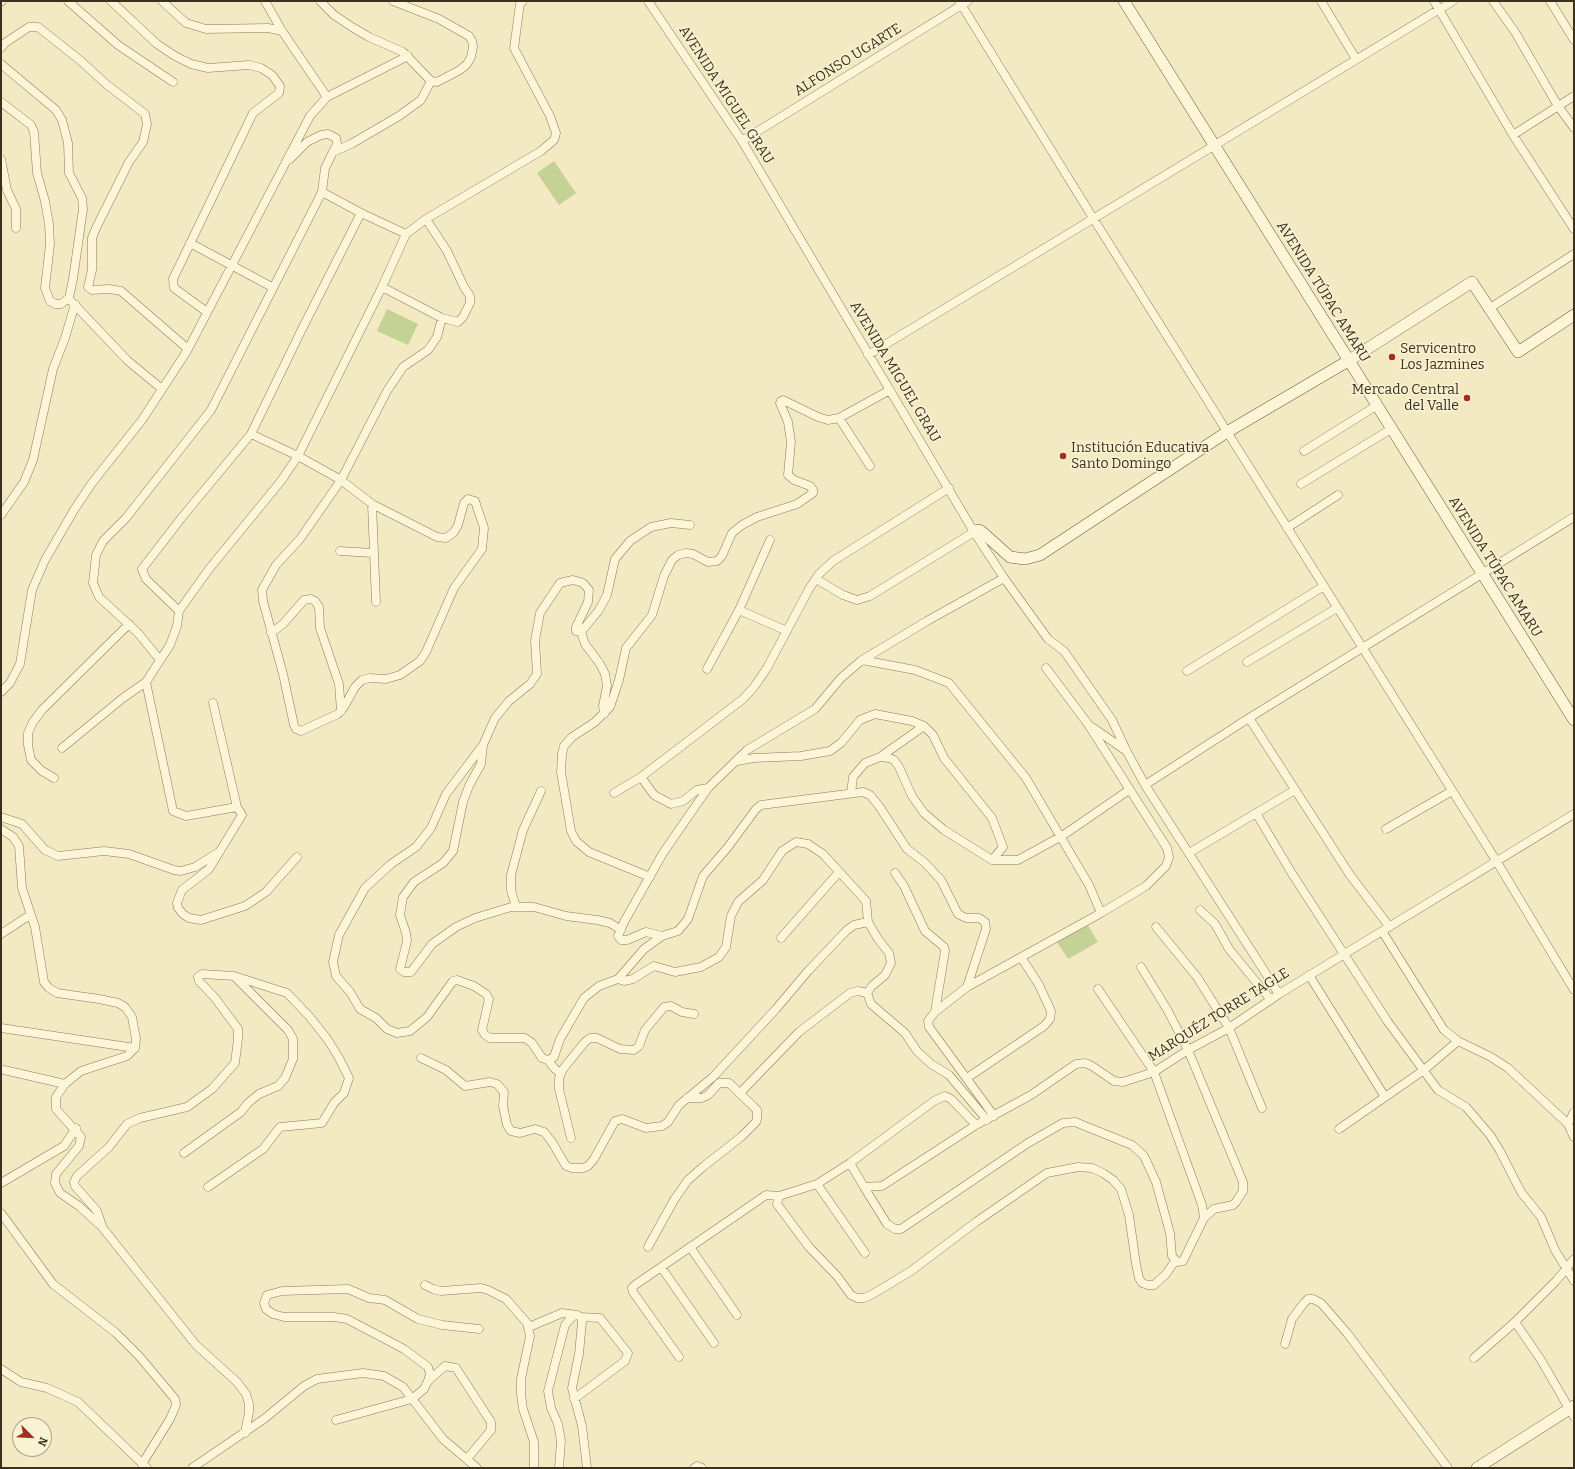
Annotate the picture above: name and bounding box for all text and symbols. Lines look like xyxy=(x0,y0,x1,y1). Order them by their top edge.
street label: ALFONSO UGARTE xyxy=(791,20,905,100)
street label: AVENIDA MIGUEL GRAU xyxy=(675,23,777,167)
street label: AVENIDA TÚPAC AMARU xyxy=(1273,218,1373,366)
street label: AVENIDA MIGUEL GRAU xyxy=(846,298,944,446)
place label: Servicentro Los Jazmines xyxy=(1400,341,1485,374)
marker: Servicentro Los Jazmines xyxy=(1387,352,1397,362)
place label: Mercado Central del Valle xyxy=(1352,382,1459,414)
marker: Mercado Central del Valle xyxy=(1462,393,1472,403)
place label: Institución Educativa Santo Domingo xyxy=(1071,440,1209,472)
marker: Institución Educativa Santo Domingo xyxy=(1058,451,1068,461)
street label: AVENIDA TÚPAC AMARU xyxy=(1445,493,1545,641)
street label: MARQUÉZ TORRE TAGLE xyxy=(1145,965,1293,1065)
north arrow xyxy=(12,1417,52,1457)
text: N xyxy=(35,1435,50,1448)

